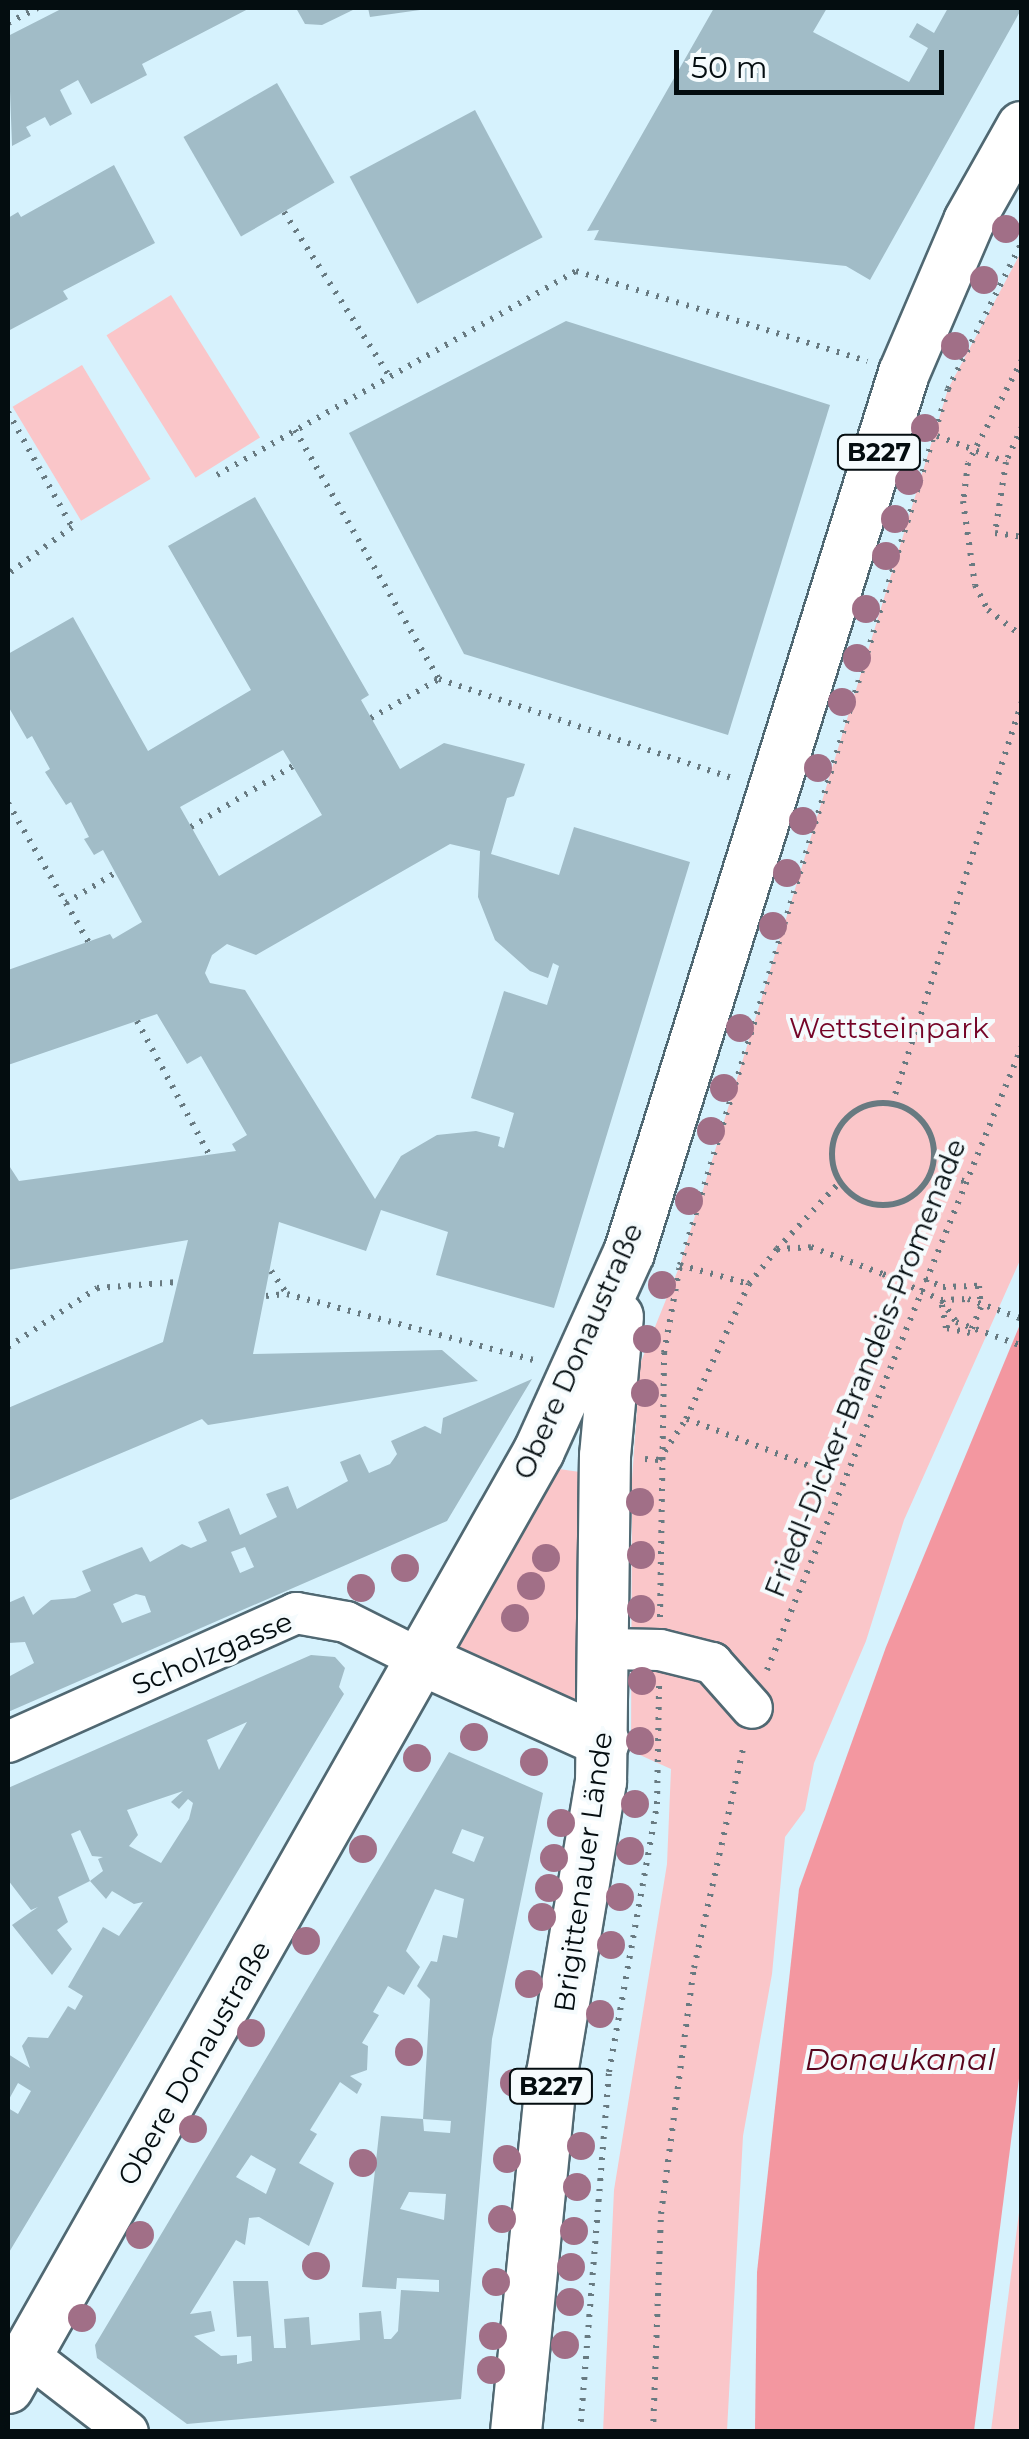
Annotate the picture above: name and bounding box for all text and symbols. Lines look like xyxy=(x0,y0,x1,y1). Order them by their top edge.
scale bar xyxy=(679,30,949,92)
text: 50 m xyxy=(691,49,768,86)
road number: B227 xyxy=(836,432,922,472)
park label: Wettsteinpark xyxy=(789,1011,989,1045)
street label: Friedl-Dicker-Brandeis-Promenade xyxy=(757,1134,973,1602)
street label: Obere Donaustraße xyxy=(506,1218,650,1484)
street label: Scholzgasse xyxy=(127,1604,297,1702)
street label: Brigittenauer Lände xyxy=(547,1730,619,2014)
street label: Obere Donaustraße xyxy=(110,1935,278,2191)
water label: Donaukanal xyxy=(805,2042,995,2078)
road number: B227 xyxy=(508,2066,594,2106)

